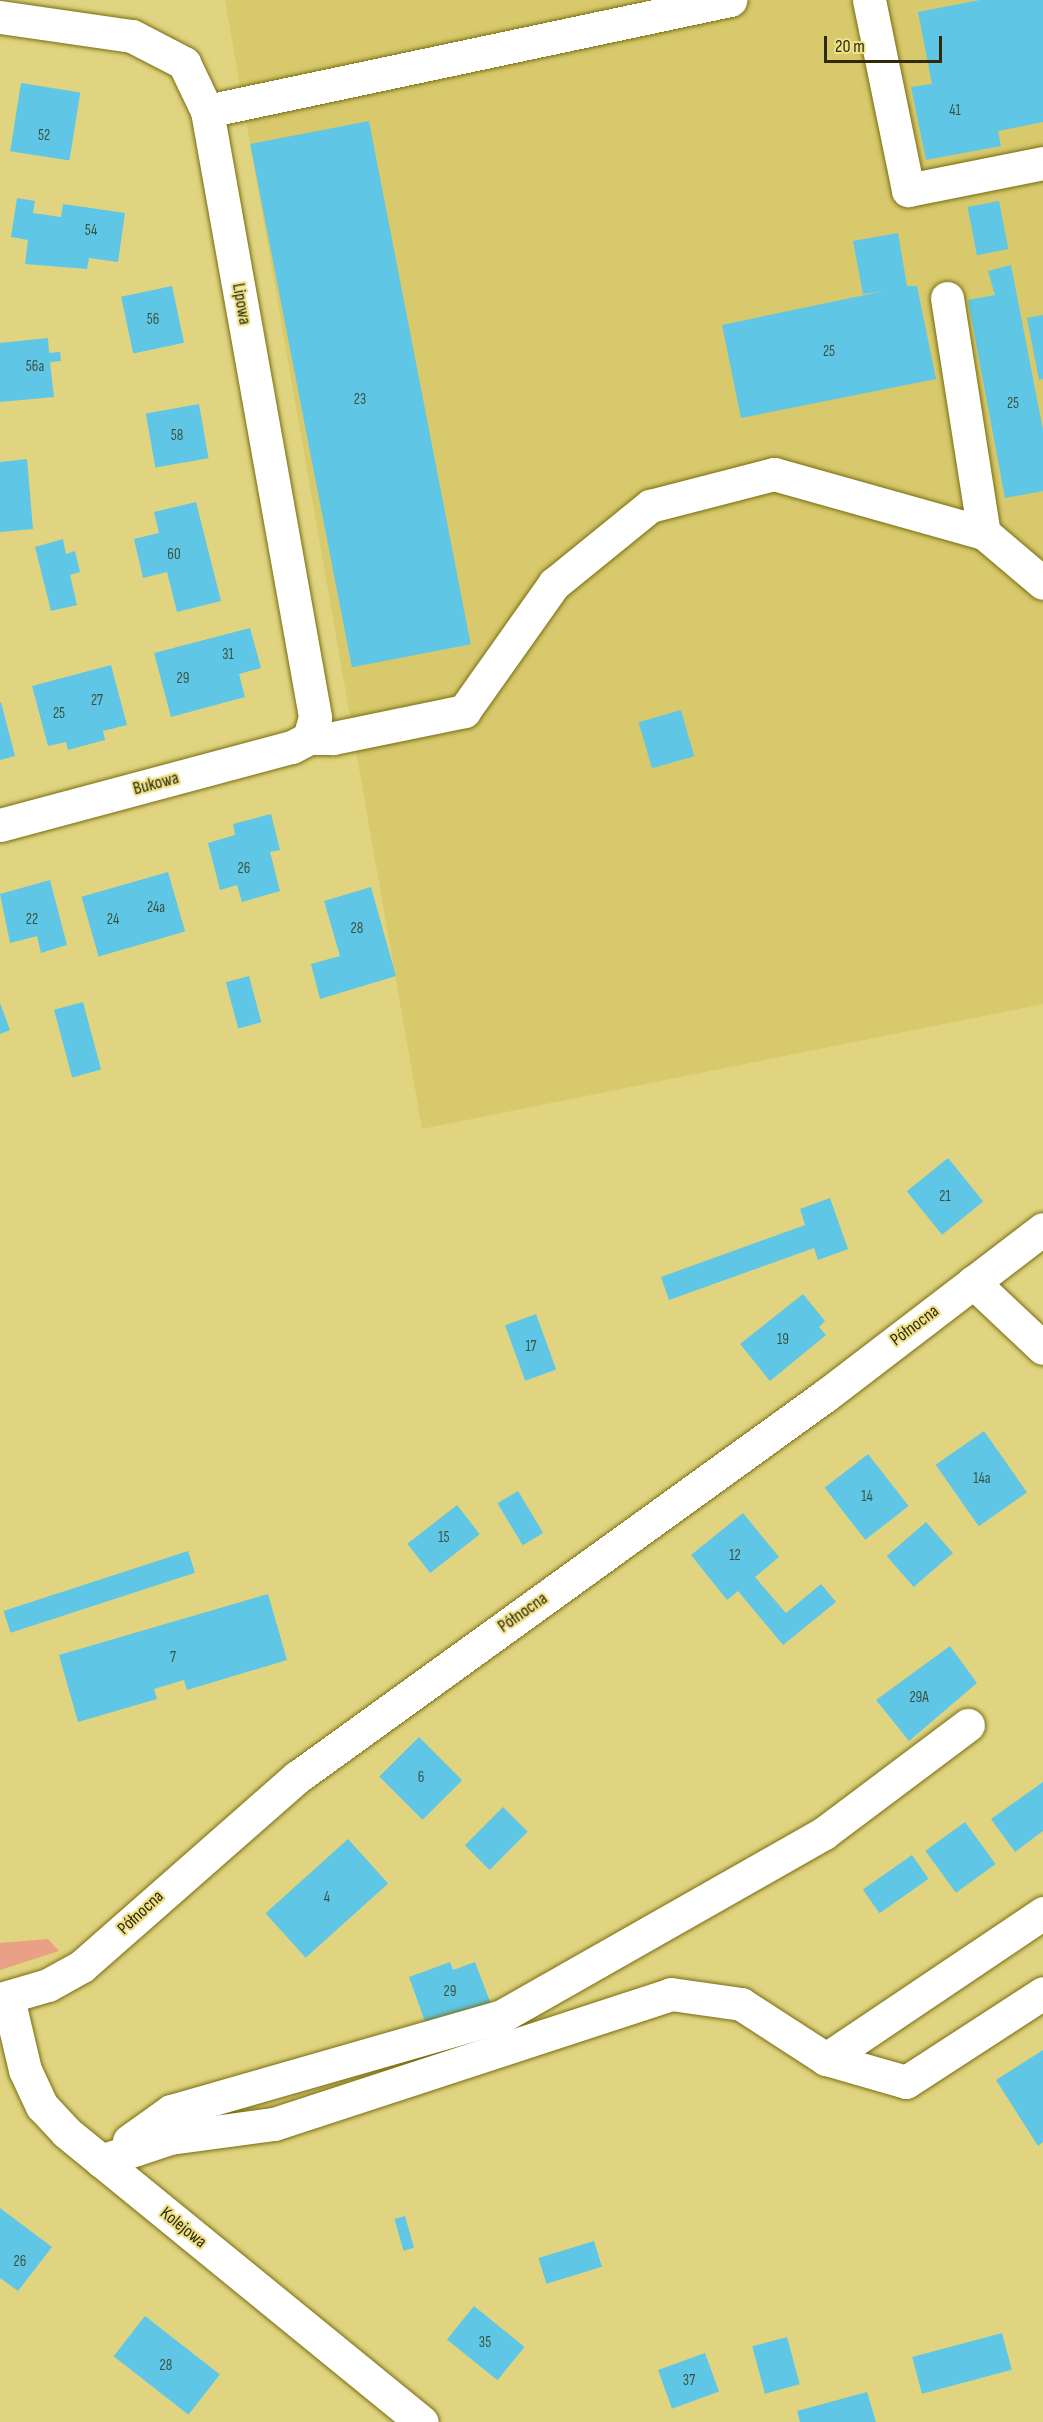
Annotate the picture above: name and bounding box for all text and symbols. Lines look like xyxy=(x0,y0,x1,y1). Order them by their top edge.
scale bar xyxy=(827,24,946,62)
text: 20 m xyxy=(835,36,865,57)
house number: 41 xyxy=(949,102,961,120)
house number: 52 xyxy=(38,127,50,145)
house number: 54 xyxy=(85,222,97,240)
street label: Lipowa xyxy=(227,282,255,326)
house number: 56 xyxy=(147,311,159,329)
house number: 25 xyxy=(823,343,835,361)
house number: 56a xyxy=(26,358,44,376)
house number: 23 xyxy=(354,391,366,409)
house number: 25 xyxy=(1007,395,1019,413)
house number: 58 xyxy=(171,427,183,445)
house number: 60 xyxy=(167,546,181,564)
house number: 31 xyxy=(222,646,234,664)
house number: 29 xyxy=(177,670,189,688)
house number: 27 xyxy=(91,692,103,710)
house number: 25 xyxy=(53,705,65,723)
street label: Bukowa xyxy=(131,768,181,800)
house number: 26 xyxy=(238,860,250,878)
house number: 24a xyxy=(147,899,165,917)
house number: 22 xyxy=(26,911,38,929)
house number: 24 xyxy=(107,911,119,929)
house number: 28 xyxy=(351,920,363,938)
house number: 21 xyxy=(939,1188,951,1206)
street label: Północna xyxy=(886,1301,944,1351)
house number: 19 xyxy=(777,1331,789,1349)
house number: 17 xyxy=(525,1338,537,1356)
house number: 14a xyxy=(973,1470,991,1488)
house number: 14 xyxy=(861,1488,873,1506)
house number: 15 xyxy=(438,1529,450,1547)
house number: 12 xyxy=(729,1547,741,1565)
street label: Północna xyxy=(494,1588,552,1638)
house number: 7 xyxy=(170,1649,176,1667)
house number: 29A xyxy=(909,1689,929,1707)
house number: 6 xyxy=(418,1769,424,1787)
street label: Północna xyxy=(113,1886,169,1940)
house number: 4 xyxy=(324,1889,330,1907)
house number: 29 xyxy=(444,1983,456,2001)
street label: Kolejowa xyxy=(155,2203,211,2253)
house number: 26 xyxy=(14,2253,26,2271)
house number: 35 xyxy=(479,2334,491,2352)
house number: 28 xyxy=(160,2357,172,2375)
house number: 37 xyxy=(683,2372,695,2390)

